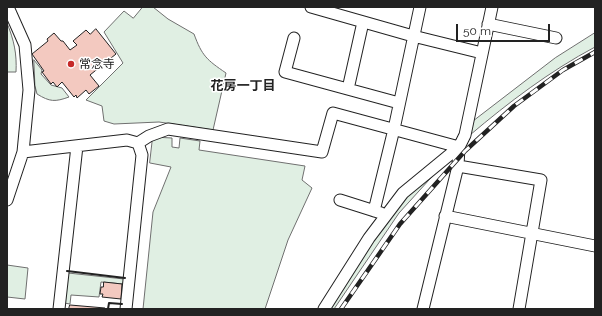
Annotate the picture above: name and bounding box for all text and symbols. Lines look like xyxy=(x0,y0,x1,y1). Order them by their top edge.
scale bar xyxy=(458,16,552,42)
text: 50 m xyxy=(463,24,491,38)
place label: 常念寺 xyxy=(79,57,115,71)
marker: 常念寺 xyxy=(66,59,76,69)
district label: 花房一丁目 xyxy=(211,78,275,94)

